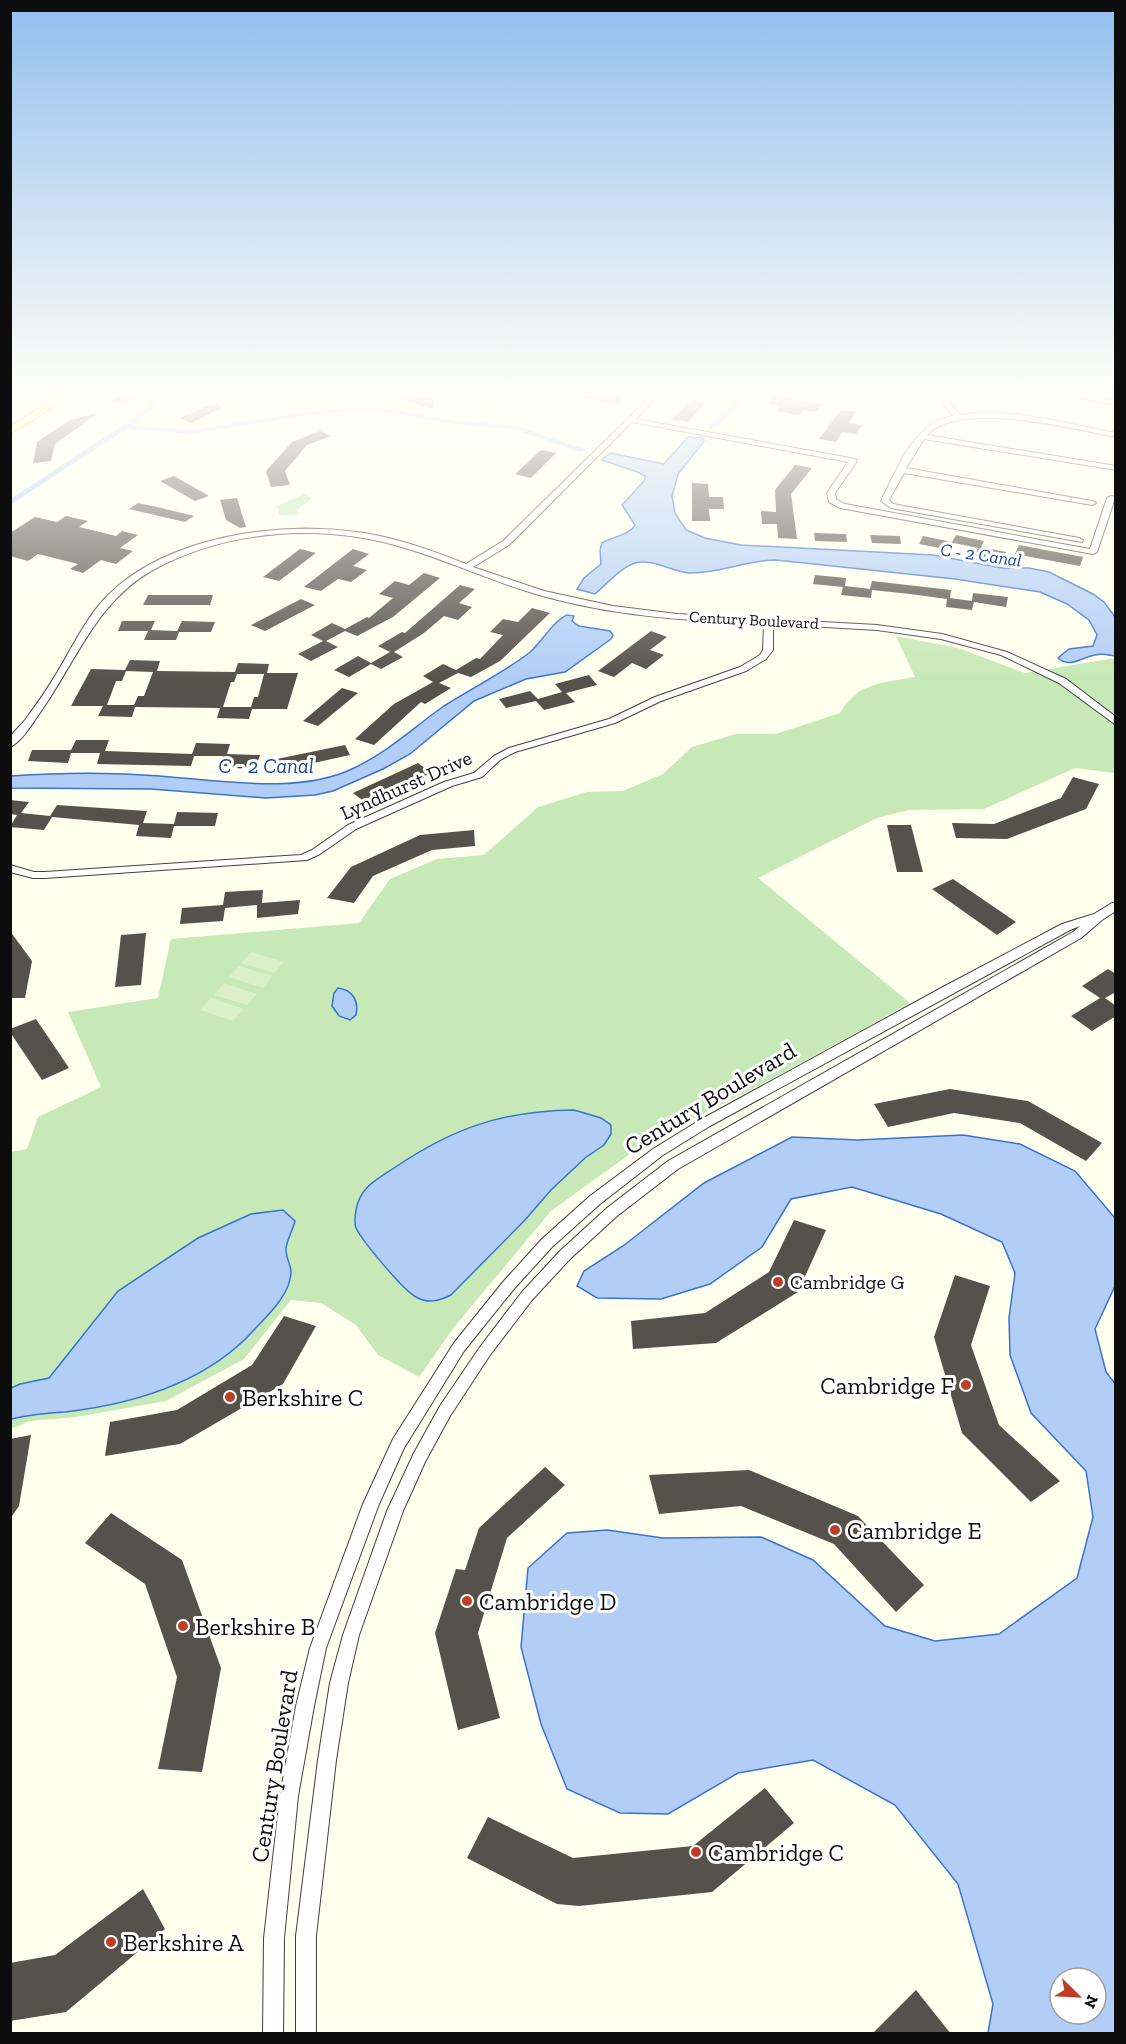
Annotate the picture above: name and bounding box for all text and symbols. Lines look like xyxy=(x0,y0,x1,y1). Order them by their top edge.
water label: C - 2 Canal xyxy=(939,538,1023,572)
street label: Century Boulevard xyxy=(689,607,820,633)
street label: Lyndhurst Drive xyxy=(337,745,475,825)
water label: C - 2 Canal xyxy=(218,753,314,778)
street label: Century Boulevard xyxy=(619,1035,801,1161)
place label: Cambridge G xyxy=(790,1270,904,1294)
marker: Cambridge G xyxy=(771,1275,785,1289)
place label: Cambridge F xyxy=(820,1371,954,1400)
marker: Cambridge F xyxy=(959,1378,973,1392)
place label: Berkshire C xyxy=(242,1383,363,1412)
marker: Berkshire C xyxy=(223,1390,237,1404)
place label: Cambridge E xyxy=(847,1516,982,1545)
marker: Cambridge E xyxy=(828,1523,842,1537)
place label: Cambridge D xyxy=(479,1587,616,1616)
marker: Cambridge D xyxy=(460,1594,474,1608)
place label: Berkshire B xyxy=(195,1612,315,1641)
marker: Berkshire B xyxy=(176,1619,190,1633)
street label: Century Boulevard xyxy=(244,1668,304,1864)
place label: Cambridge C xyxy=(708,1838,844,1867)
marker: Cambridge C xyxy=(689,1845,703,1859)
place label: Berkshire A xyxy=(123,1928,244,1957)
marker: Berkshire A xyxy=(104,1935,118,1949)
north arrow xyxy=(1048,1966,1108,2026)
text: N xyxy=(1080,1992,1102,2011)

